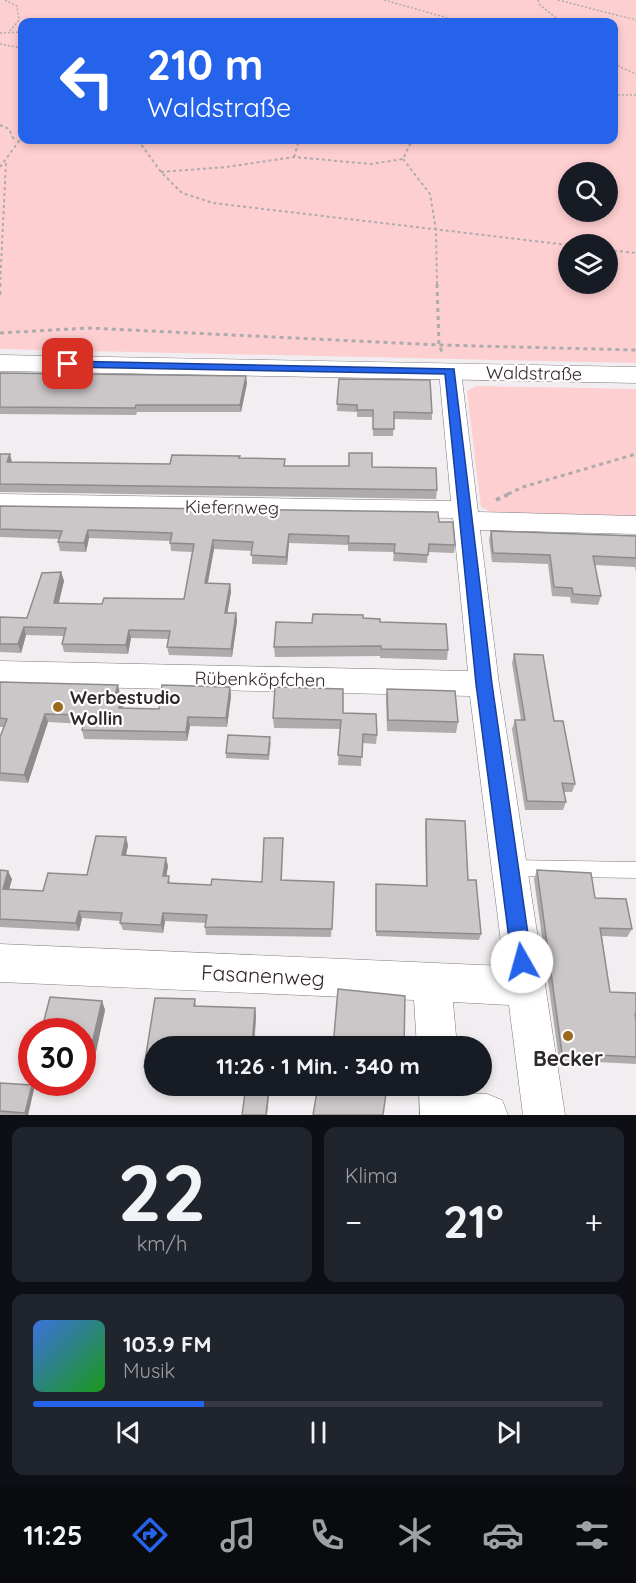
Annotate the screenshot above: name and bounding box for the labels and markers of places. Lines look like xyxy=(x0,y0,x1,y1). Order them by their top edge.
pin xyxy=(42,338,93,389)
place label: Werbestudio Wollin xyxy=(70,686,180,730)
marker: Werbestudio Wollin xyxy=(51,700,65,714)
marker: Becker xyxy=(561,1029,575,1043)
place label: Becker xyxy=(533,1045,603,1071)

